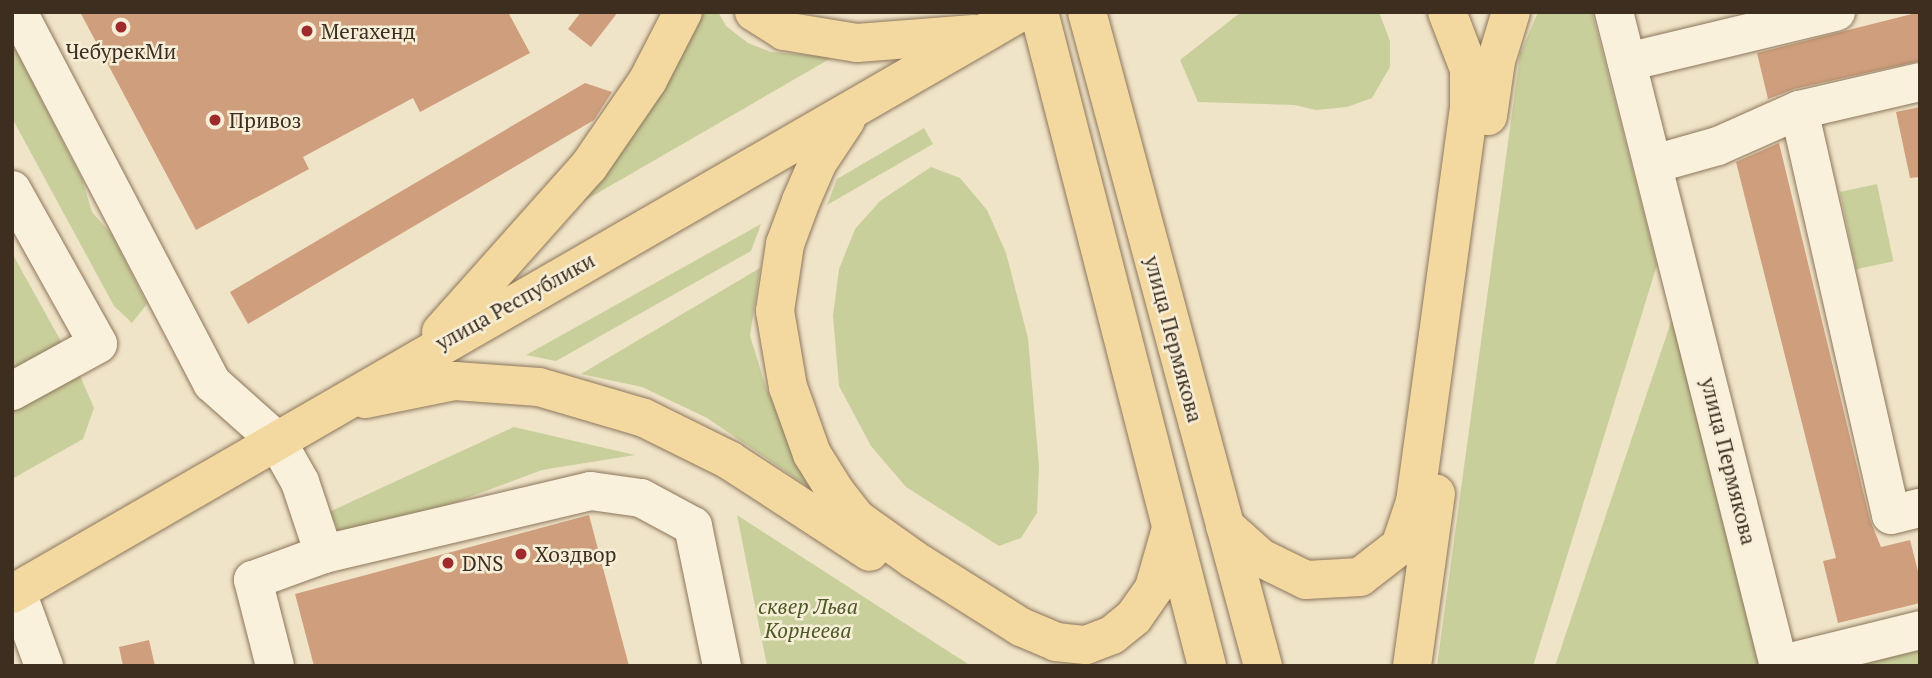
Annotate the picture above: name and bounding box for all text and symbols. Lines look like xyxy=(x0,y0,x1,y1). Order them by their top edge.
place label: Мегахенд xyxy=(321,18,416,44)
marker: ЧебурекМи xyxy=(113,19,129,35)
marker: Мегахенд xyxy=(299,23,315,39)
place label: ЧебурекМи xyxy=(66,38,176,64)
place label: Привоз xyxy=(229,107,301,133)
marker: Привоз xyxy=(207,112,223,128)
street label: улица Республики xyxy=(431,247,599,355)
street label: улица Пермякова xyxy=(1140,253,1208,425)
street label: улица Пермякова xyxy=(1696,375,1762,547)
place label: Хоздвор xyxy=(535,541,617,567)
marker: Хоздвор xyxy=(513,546,529,562)
place label: DNS xyxy=(462,550,503,576)
marker: DNS xyxy=(440,555,456,571)
park label: сквер Льва Корнеева xyxy=(758,593,858,643)

